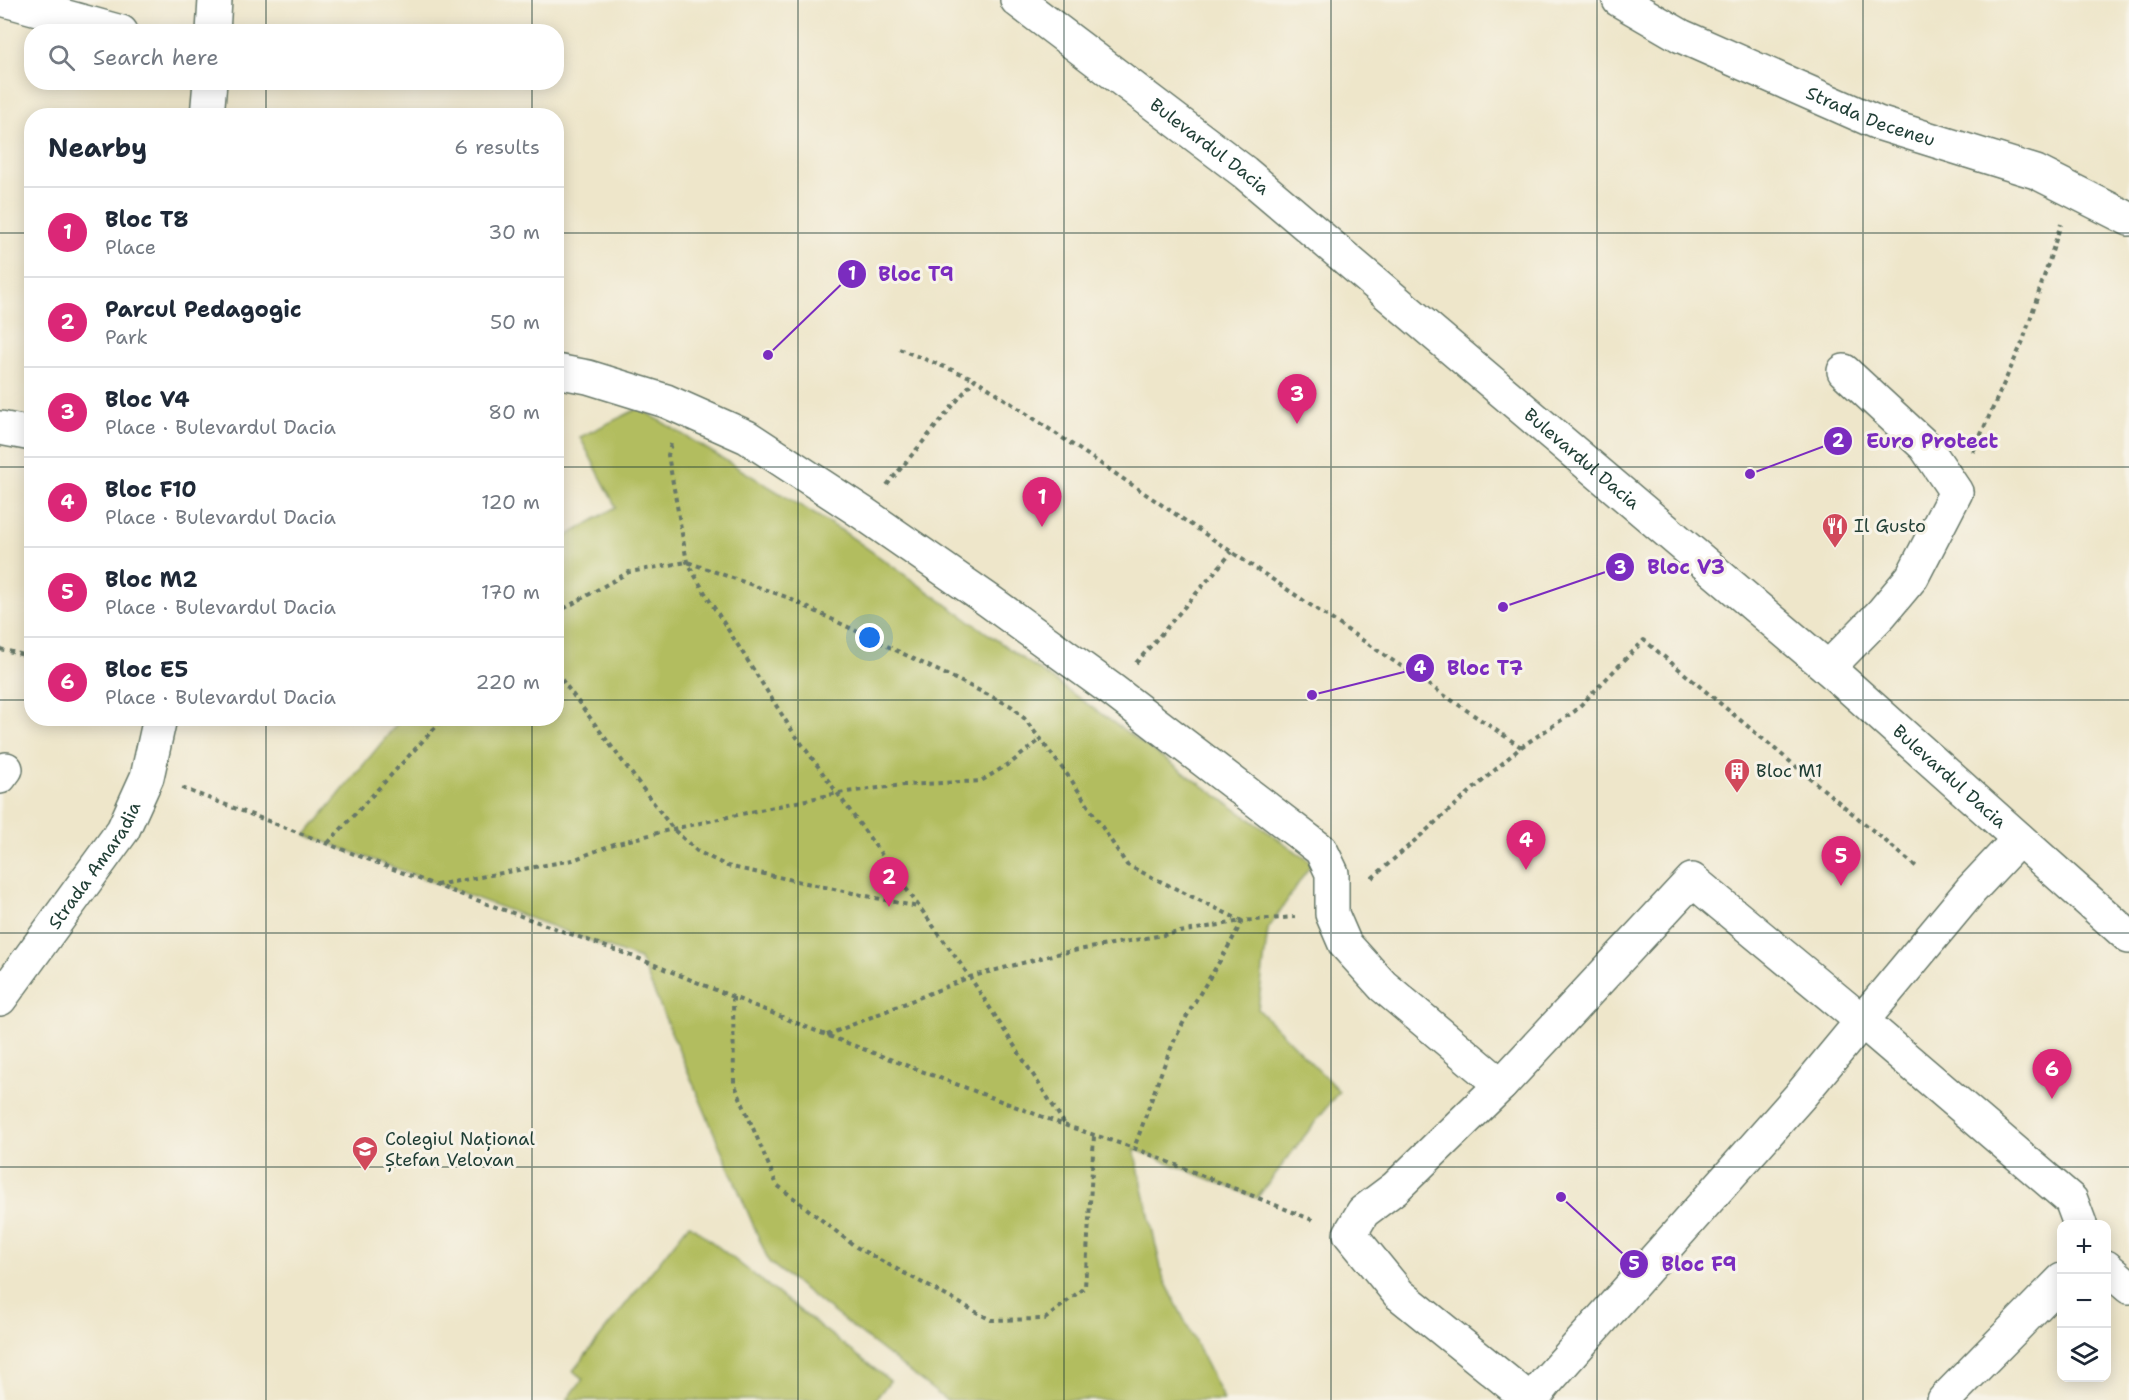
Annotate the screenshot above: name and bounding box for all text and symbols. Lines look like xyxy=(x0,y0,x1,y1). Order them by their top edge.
search box xyxy=(24,24,564,90)
icon: search xyxy=(45,41,78,74)
text: Search here xyxy=(93,43,219,72)
street label: Strada Deceneu xyxy=(1802,81,1938,152)
street label: Bulevardul Dacia xyxy=(1145,93,1274,200)
text: Nearby xyxy=(48,130,147,165)
text: 6 results xyxy=(454,134,540,160)
text: Bloc T8 xyxy=(105,205,189,234)
text: 1 xyxy=(63,219,72,245)
text: 30 m xyxy=(488,219,540,245)
text: Place xyxy=(105,234,156,260)
callout: Bloc T9 xyxy=(837,255,966,293)
text: Bloc T9 xyxy=(878,261,954,287)
text: 1 xyxy=(848,262,856,286)
text: Parcul Pedagogic xyxy=(105,295,302,324)
text: 2 xyxy=(61,309,75,335)
text: 50 m xyxy=(490,309,540,335)
text: Park xyxy=(105,324,148,350)
pin: 3 xyxy=(1278,374,1316,424)
text: Bloc V4 xyxy=(105,385,190,414)
text: 3 xyxy=(61,399,75,425)
text: 80 m xyxy=(488,399,540,425)
street label: Bulevardul Dacia xyxy=(1519,403,1645,515)
text: Place · Bulevardul Dacia xyxy=(105,414,336,440)
callout: Euro Protect xyxy=(1823,422,2010,460)
text: Euro Protect xyxy=(1866,428,1998,454)
text: 2 xyxy=(1832,429,1845,453)
text: Bloc F10 xyxy=(105,475,197,504)
pin: 1 xyxy=(1022,478,1062,527)
text: 4 xyxy=(61,489,75,515)
text: 120 m xyxy=(481,489,540,515)
text: Place · Bulevardul Dacia xyxy=(105,504,336,530)
restaurant icon: Il Gusto xyxy=(1820,511,1850,549)
place label: Il Gusto xyxy=(1854,514,1926,538)
callout: Bloc V3 xyxy=(1605,548,1737,586)
text: Bloc V3 xyxy=(1647,554,1725,580)
text: 3 xyxy=(1614,556,1626,580)
text: Bloc M2 xyxy=(105,565,198,594)
text: 5 xyxy=(61,579,74,605)
text: 170 m xyxy=(481,579,540,605)
text: Place · Bulevardul Dacia xyxy=(105,594,336,620)
your location xyxy=(855,623,884,652)
callout: Bloc T7 xyxy=(1405,649,1535,687)
text: Bloc E5 xyxy=(105,655,188,684)
text: Bloc T7 xyxy=(1447,655,1523,681)
text: 4 xyxy=(1414,656,1427,680)
text: 6 xyxy=(61,669,75,695)
text: 220 m xyxy=(476,669,540,695)
text: Place · Bulevardul Dacia xyxy=(105,684,336,710)
street label: Bulevardul Dacia xyxy=(1888,719,2012,834)
building icon: Bloc M1 xyxy=(1722,756,1752,794)
place label: Bloc M1 xyxy=(1756,759,1823,783)
street label: Strada Amaradia xyxy=(43,798,146,934)
pin: 4 xyxy=(1506,820,1546,870)
pin: 5 xyxy=(1822,836,1860,886)
pin: 2 xyxy=(870,858,908,907)
pin: 6 xyxy=(2032,1050,2072,1099)
place label: Colegiul Național Ștefan Velovan xyxy=(385,1127,535,1172)
school or university icon: Colegiul Național Ștefan Velovan xyxy=(350,1134,380,1172)
map controls xyxy=(2057,1220,2111,1382)
button: + xyxy=(2057,1220,2111,1274)
callout: Bloc F9 xyxy=(1619,1245,1748,1283)
text: Bloc F9 xyxy=(1661,1251,1737,1277)
text: 5 xyxy=(1628,1252,1640,1276)
button: − xyxy=(2057,1274,2111,1328)
button: layers xyxy=(2057,1328,2111,1382)

